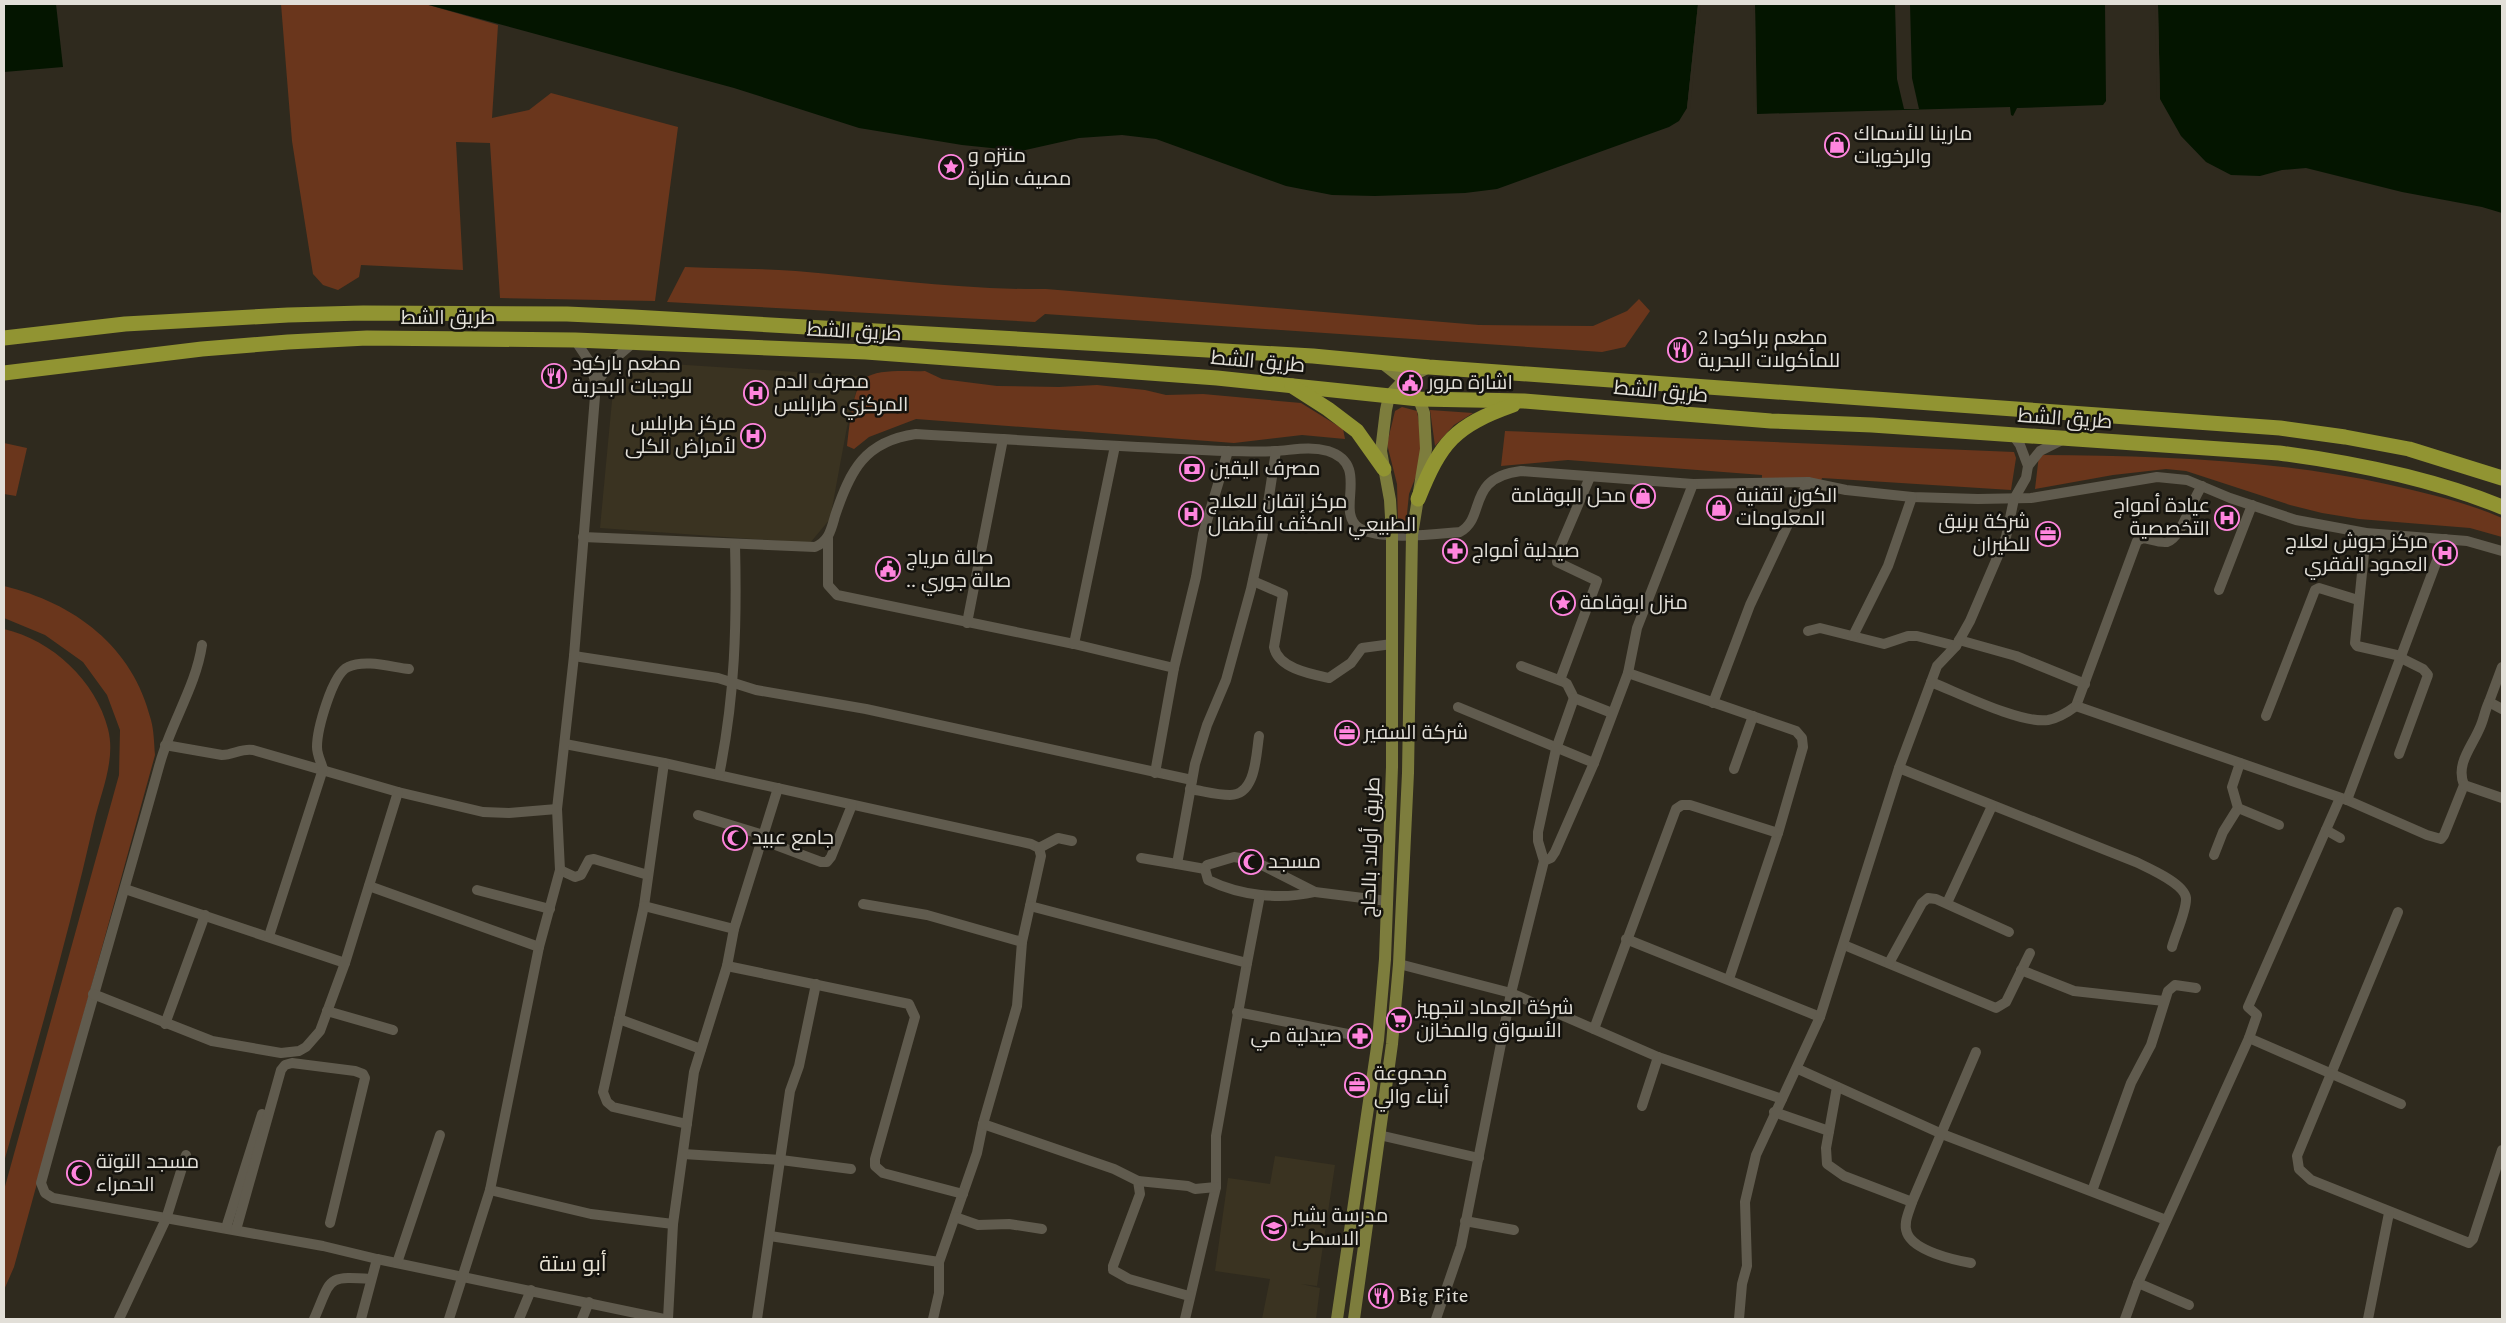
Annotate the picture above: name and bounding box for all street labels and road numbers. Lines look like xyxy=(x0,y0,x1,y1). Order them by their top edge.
street label: طريق الشط xyxy=(401,303,495,333)
street label: طريق الشط xyxy=(806,315,902,349)
street label: طريق الشط xyxy=(1210,343,1306,381)
street label: طريق الشط xyxy=(1613,373,1709,411)
street label: طريق الشط xyxy=(2017,401,2113,437)
street label: طريق أولاد بالحاج xyxy=(1354,776,1388,918)

